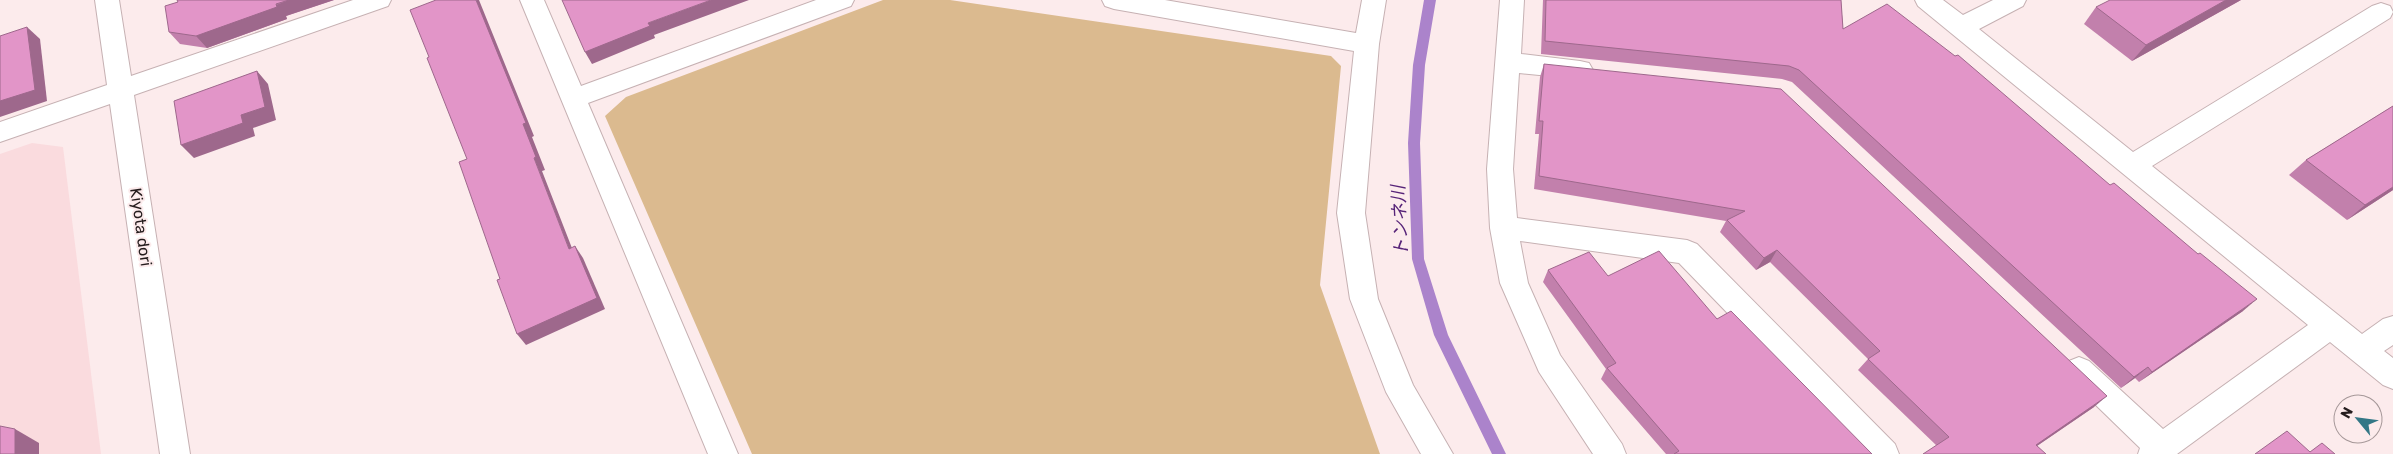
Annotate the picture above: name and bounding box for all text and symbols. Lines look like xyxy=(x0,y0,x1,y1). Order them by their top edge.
water label: トンネ川 xyxy=(1387,183,1413,257)
street label: Kiyota dori xyxy=(126,187,156,267)
north arrow xyxy=(2333,394,2383,444)
text: N xyxy=(2337,404,2357,421)

